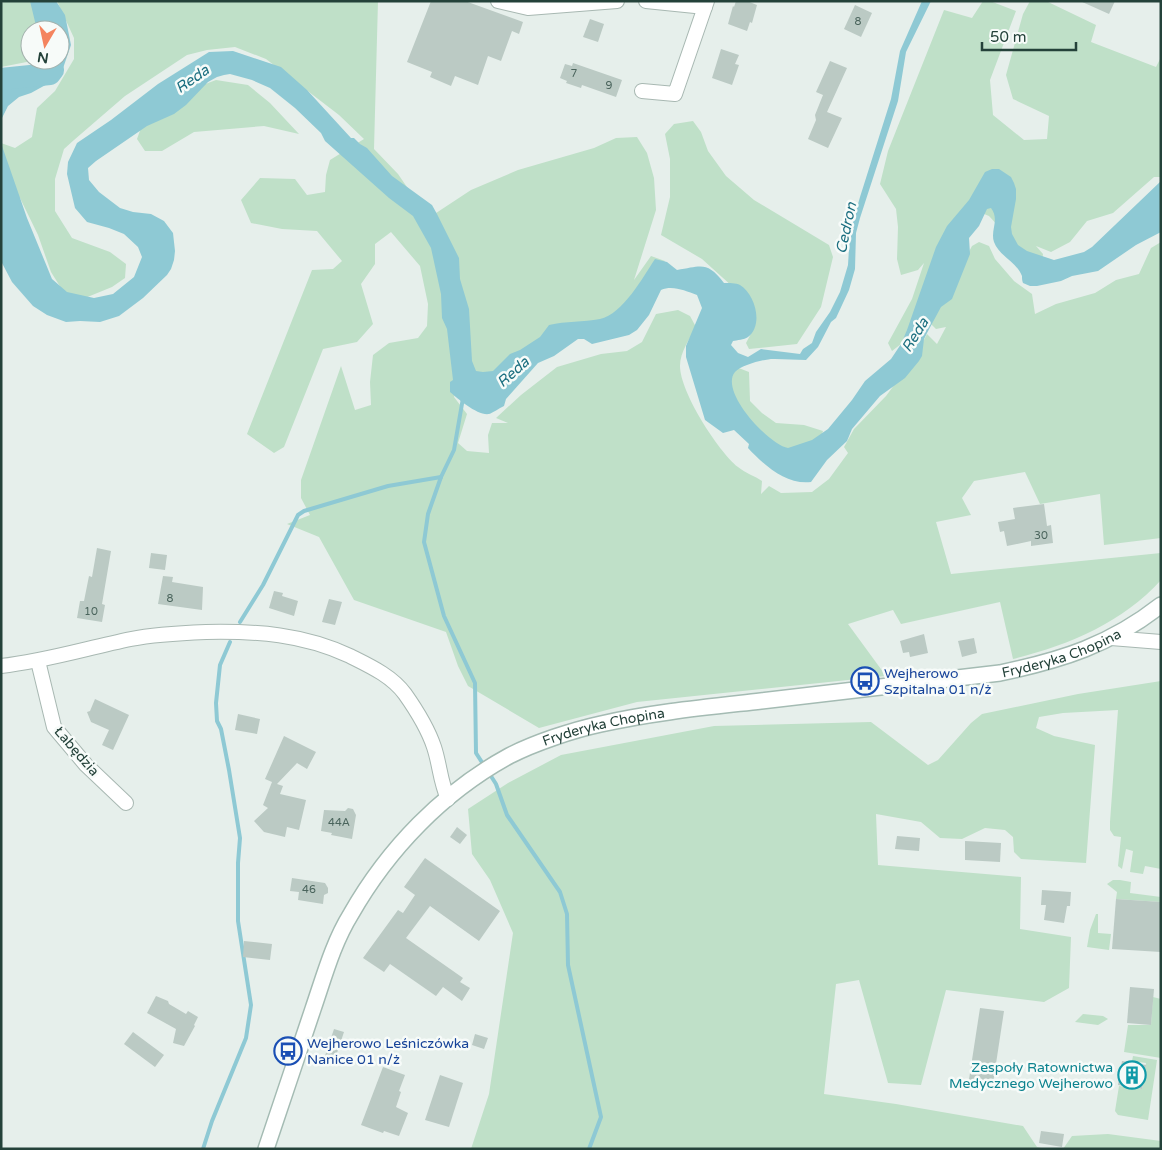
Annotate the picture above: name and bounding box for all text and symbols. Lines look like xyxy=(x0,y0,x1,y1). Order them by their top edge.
house number: 8 xyxy=(855,15,862,28)
north arrow xyxy=(20,20,70,70)
scale bar xyxy=(982,20,1076,52)
text: 50 m xyxy=(990,28,1027,46)
text: N xyxy=(36,48,50,67)
water label: Reda xyxy=(172,61,213,97)
house number: 7 xyxy=(571,67,578,80)
house number: 9 xyxy=(606,79,613,92)
water label: Cedron xyxy=(832,200,860,255)
water label: Reda xyxy=(898,314,933,355)
water label: Reda xyxy=(493,353,533,391)
house number: 30 xyxy=(1034,529,1048,542)
house number: 8 xyxy=(167,592,174,605)
house number: 10 xyxy=(84,605,98,618)
street label: Fryderyka Chopina xyxy=(1000,625,1124,681)
place label: Wejherowo Szpitalna 01 n/ż xyxy=(884,665,992,698)
bus stop icon: Wejherowo Szpitalna 01 n/ż xyxy=(850,666,880,696)
street label: Fryderyka Chopina xyxy=(540,705,666,750)
street label: Łabędzia xyxy=(51,723,103,780)
house number: 44A xyxy=(328,816,350,829)
house number: 46 xyxy=(302,883,316,896)
place label: Wejherowo Leśniczówka Nanice 01 n/ż xyxy=(307,1035,469,1068)
bus stop icon: Wejherowo Leśniczówka Nanice 01 n/ż xyxy=(273,1036,303,1066)
place label: Zespoły Ratownictwa Medycznego Wejherowo xyxy=(949,1059,1113,1092)
building icon: Zespoły Ratownictwa Medycznego Wejherowo xyxy=(1117,1060,1147,1090)

